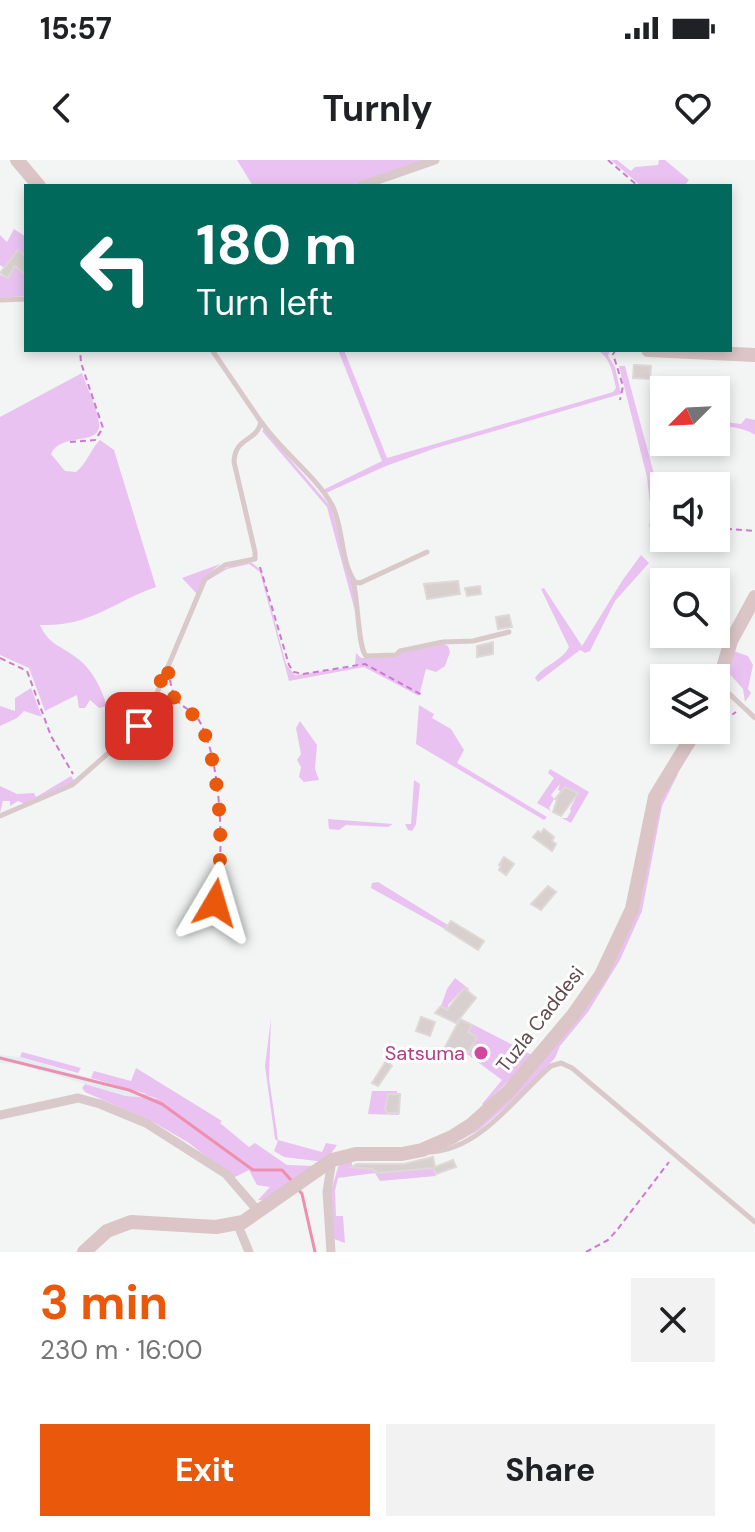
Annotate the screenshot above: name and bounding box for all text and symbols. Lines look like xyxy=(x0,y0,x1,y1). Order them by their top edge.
text: 15:57 xyxy=(40,9,112,48)
text: Turnly xyxy=(322,85,433,132)
icon: back xyxy=(40,86,84,130)
icon: heart xyxy=(671,86,715,130)
text: 180 m xyxy=(196,208,357,281)
icon: left xyxy=(64,216,168,320)
text: Turn left xyxy=(196,279,333,326)
north arrow xyxy=(650,376,730,456)
map controls xyxy=(650,376,730,744)
button: sound xyxy=(650,472,730,552)
button: search xyxy=(650,568,730,648)
button: layers xyxy=(650,664,730,744)
pin xyxy=(105,692,173,760)
icon: arrive xyxy=(117,704,161,748)
position arrow xyxy=(173,861,257,945)
street label: Tuzla Caddesi xyxy=(490,961,590,1077)
place label: Satsuma xyxy=(385,1040,465,1066)
marker: Satsuma xyxy=(472,1044,490,1062)
text: 3 min xyxy=(40,1271,168,1334)
button: close xyxy=(631,1278,715,1362)
text: 230 m · 16:00 xyxy=(40,1333,202,1367)
button: Exit xyxy=(40,1424,370,1516)
button: Share xyxy=(386,1424,715,1516)

